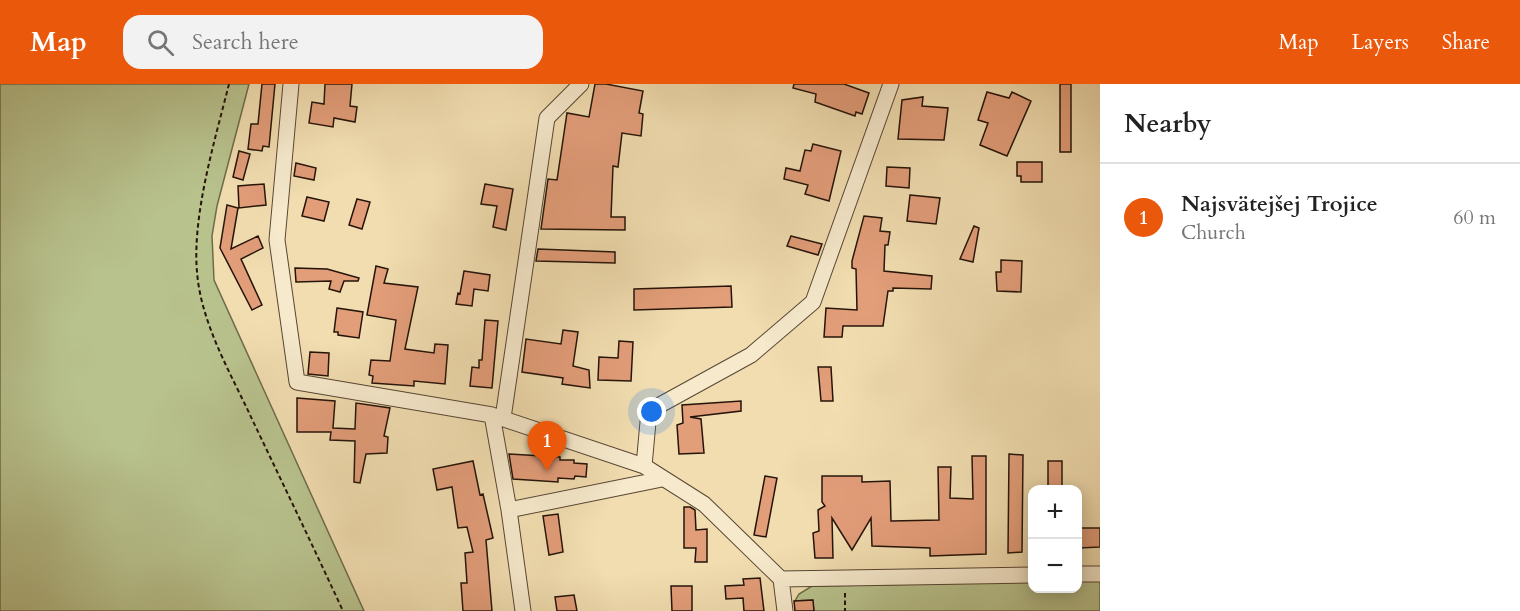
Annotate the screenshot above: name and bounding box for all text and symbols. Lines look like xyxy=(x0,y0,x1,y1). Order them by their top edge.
search box xyxy=(123,15,543,69)
text: Map xyxy=(30,23,87,61)
icon: search xyxy=(144,26,177,59)
text: Search here xyxy=(192,27,299,57)
text: Map xyxy=(1279,28,1319,57)
text: Layers xyxy=(1352,28,1409,57)
text: Share xyxy=(1442,28,1490,57)
text: Nearby xyxy=(1124,106,1212,141)
text: Najsvätejšej Trojice xyxy=(1181,189,1378,219)
text: 1 xyxy=(1138,204,1149,231)
text: 60 m xyxy=(1453,204,1496,231)
text: Church xyxy=(1181,219,1246,246)
your location xyxy=(637,397,666,426)
pin: 1 xyxy=(528,422,566,471)
map controls xyxy=(1028,485,1082,593)
button: + xyxy=(1028,485,1082,539)
button: − xyxy=(1028,539,1082,593)

